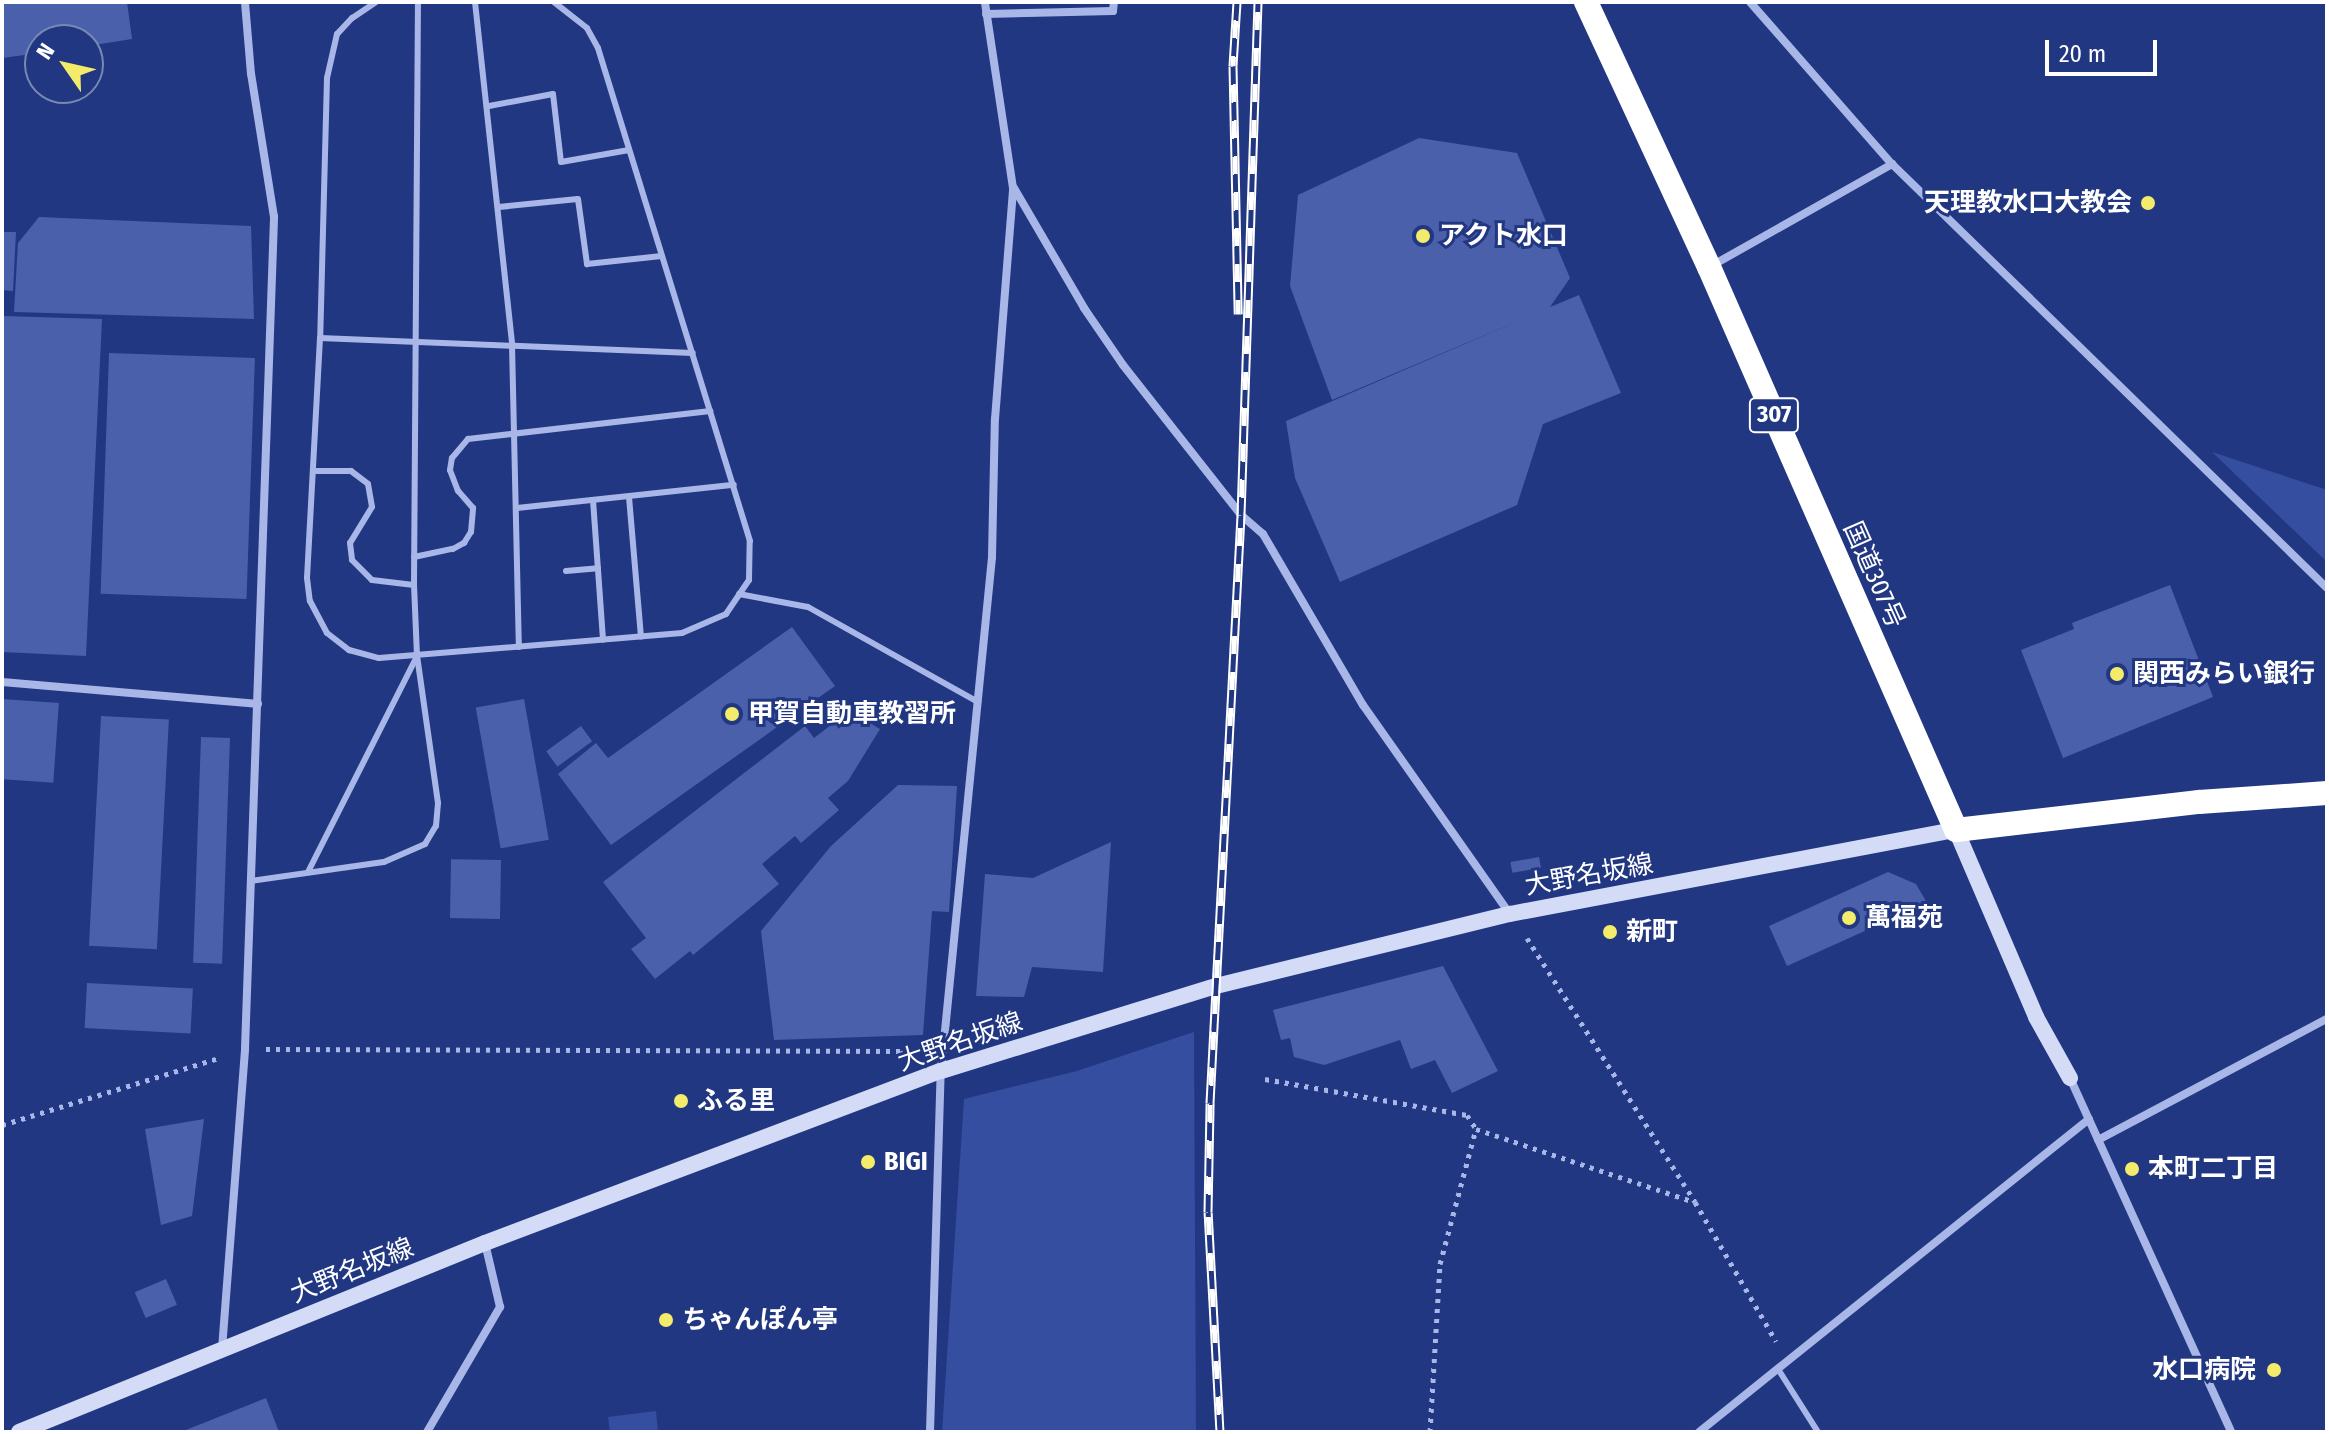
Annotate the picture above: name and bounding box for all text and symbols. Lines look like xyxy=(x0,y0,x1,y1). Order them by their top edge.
north arrow xyxy=(24,24,104,104)
scale bar xyxy=(2049,24,2161,74)
text: N xyxy=(30,38,60,64)
text: 20 m xyxy=(2059,40,2106,68)
place label: 天理教水口大教会 xyxy=(1924,187,2132,219)
marker: 天理教水口大教会 xyxy=(2139,194,2157,212)
place label: アクト水口 xyxy=(1439,220,1569,252)
marker: アクト水口 xyxy=(1414,227,1432,245)
road number: 307 xyxy=(1748,395,1800,435)
street label: 国道307号 xyxy=(1837,517,1911,633)
place label: 関西みらい銀行 xyxy=(2133,658,2315,690)
marker: 関西みらい銀行 xyxy=(2108,665,2126,683)
place label: 甲賀自動車教習所 xyxy=(748,698,956,730)
marker: 甲賀自動車教習所 xyxy=(723,705,741,723)
street label: 大野名坂線 xyxy=(1522,848,1656,902)
place label: 萬福苑 xyxy=(1865,902,1943,934)
marker: 萬福苑 xyxy=(1840,909,1858,927)
place label: 新町 xyxy=(1626,916,1678,948)
marker: 新町 xyxy=(1601,923,1619,941)
street label: 大野名坂線 xyxy=(893,1006,1027,1078)
place label: ふる里 xyxy=(697,1085,775,1117)
marker: ふる里 xyxy=(672,1092,690,1110)
place label: BIGI xyxy=(884,1146,928,1178)
marker: BIGI xyxy=(859,1153,877,1171)
place label: 本町二丁目 xyxy=(2148,1153,2278,1185)
marker: 本町二丁目 xyxy=(2123,1160,2141,1178)
street label: 大野名坂線 xyxy=(286,1232,418,1310)
place label: ちゃんぽん亭 xyxy=(682,1304,838,1336)
marker: ちゃんぽん亭 xyxy=(657,1311,675,1329)
place label: 水口病院 xyxy=(2152,1354,2256,1386)
marker: 水口病院 xyxy=(2263,1359,2285,1381)

